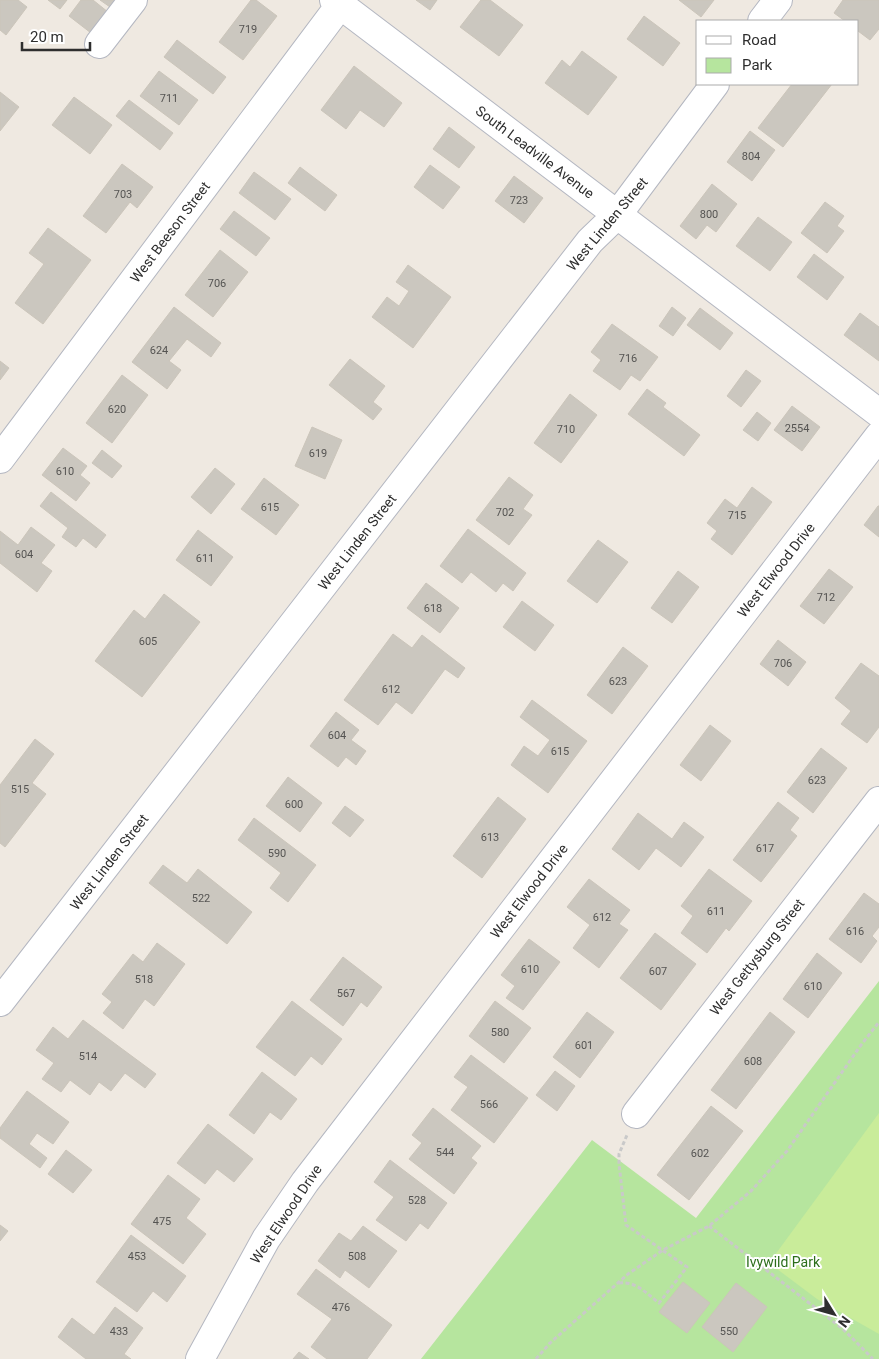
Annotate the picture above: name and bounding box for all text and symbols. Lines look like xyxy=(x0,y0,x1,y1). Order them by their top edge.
scale bar xyxy=(22,20,90,52)
legend xyxy=(696,20,859,85)
house number: 719 xyxy=(239,23,257,36)
text: 20 m xyxy=(30,28,64,46)
text: Road xyxy=(742,31,776,49)
text: Park xyxy=(742,56,773,74)
house number: 711 xyxy=(160,92,178,105)
street label: South Leadville Avenue xyxy=(473,102,597,202)
house number: 804 xyxy=(742,150,760,163)
street label: West Linden Street xyxy=(563,174,651,274)
street label: West Beeson Street xyxy=(127,178,213,285)
house number: 703 xyxy=(114,188,132,201)
house number: 723 xyxy=(510,194,528,207)
house number: 800 xyxy=(700,208,718,221)
house number: 706 xyxy=(208,277,226,290)
house number: 624 xyxy=(150,344,168,357)
house number: 716 xyxy=(619,352,637,365)
house number: 620 xyxy=(108,403,126,416)
house number: 2554 xyxy=(785,422,809,435)
house number: 710 xyxy=(557,423,575,436)
house number: 619 xyxy=(309,447,327,460)
house number: 610 xyxy=(56,465,74,478)
street label: West Linden Street xyxy=(315,491,400,593)
house number: 615 xyxy=(261,501,279,514)
house number: 702 xyxy=(496,506,514,519)
house number: 715 xyxy=(728,509,746,522)
street label: West Elwood Drive xyxy=(734,520,818,620)
house number: 604 xyxy=(15,548,33,561)
house number: 611 xyxy=(196,552,214,565)
house number: 712 xyxy=(817,591,835,604)
house number: 618 xyxy=(424,602,442,615)
house number: 605 xyxy=(139,635,157,648)
house number: 706 xyxy=(774,657,792,670)
house number: 623 xyxy=(609,675,627,688)
house number: 612 xyxy=(382,683,400,696)
house number: 604 xyxy=(328,729,346,742)
house number: 615 xyxy=(551,745,569,758)
house number: 623 xyxy=(808,774,826,787)
house number: 515 xyxy=(11,783,29,796)
house number: 600 xyxy=(285,798,303,811)
street label: West Linden Street xyxy=(67,811,152,913)
house number: 613 xyxy=(481,831,499,844)
street label: West Elwood Drive xyxy=(487,841,571,941)
house number: 617 xyxy=(756,842,774,855)
house number: 590 xyxy=(268,847,286,860)
house number: 522 xyxy=(192,892,210,905)
street label: West Gettysburg Street xyxy=(707,895,808,1018)
house number: 611 xyxy=(707,905,725,918)
house number: 612 xyxy=(593,911,611,924)
house number: 616 xyxy=(846,925,864,938)
house number: 610 xyxy=(521,963,539,976)
house number: 607 xyxy=(649,965,667,978)
house number: 518 xyxy=(135,973,153,986)
house number: 610 xyxy=(804,980,822,993)
house number: 567 xyxy=(337,987,355,1000)
house number: 580 xyxy=(491,1026,509,1039)
house number: 601 xyxy=(575,1039,593,1052)
house number: 514 xyxy=(79,1050,97,1063)
house number: 608 xyxy=(744,1055,762,1068)
house number: 566 xyxy=(480,1098,498,1111)
house number: 544 xyxy=(436,1146,454,1159)
house number: 602 xyxy=(691,1147,709,1160)
street label: West Elwood Drive xyxy=(247,1162,325,1266)
house number: 528 xyxy=(408,1194,426,1207)
house number: 475 xyxy=(153,1215,171,1228)
house number: 453 xyxy=(128,1250,146,1263)
house number: 508 xyxy=(348,1250,366,1263)
park label: Ivywild Park xyxy=(746,1254,821,1270)
north arrow xyxy=(809,1289,859,1339)
house number: 476 xyxy=(332,1301,350,1314)
text: N xyxy=(835,1313,854,1331)
house number: 433 xyxy=(110,1325,128,1338)
house number: 550 xyxy=(720,1325,738,1338)

